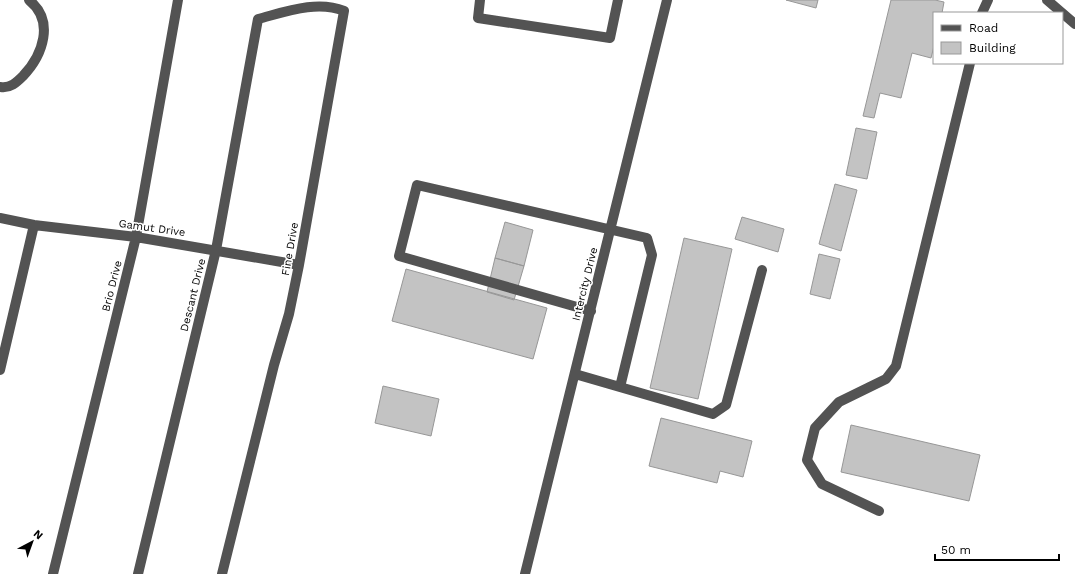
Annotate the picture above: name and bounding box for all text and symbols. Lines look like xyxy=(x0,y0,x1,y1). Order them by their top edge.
legend xyxy=(933,12,1063,64)
text: Road xyxy=(969,21,998,35)
text: Building xyxy=(969,41,1016,55)
street label: Gamut Drive xyxy=(118,217,186,239)
street label: Fine Drive xyxy=(279,221,301,277)
street label: Intercity Drive xyxy=(570,246,600,322)
street label: Descant Drive xyxy=(178,257,208,333)
street label: Brio Drive xyxy=(99,259,125,313)
north arrow xyxy=(12,522,52,562)
text: N xyxy=(31,527,46,542)
scale bar xyxy=(935,536,1059,562)
text: 50 m xyxy=(941,543,971,557)

